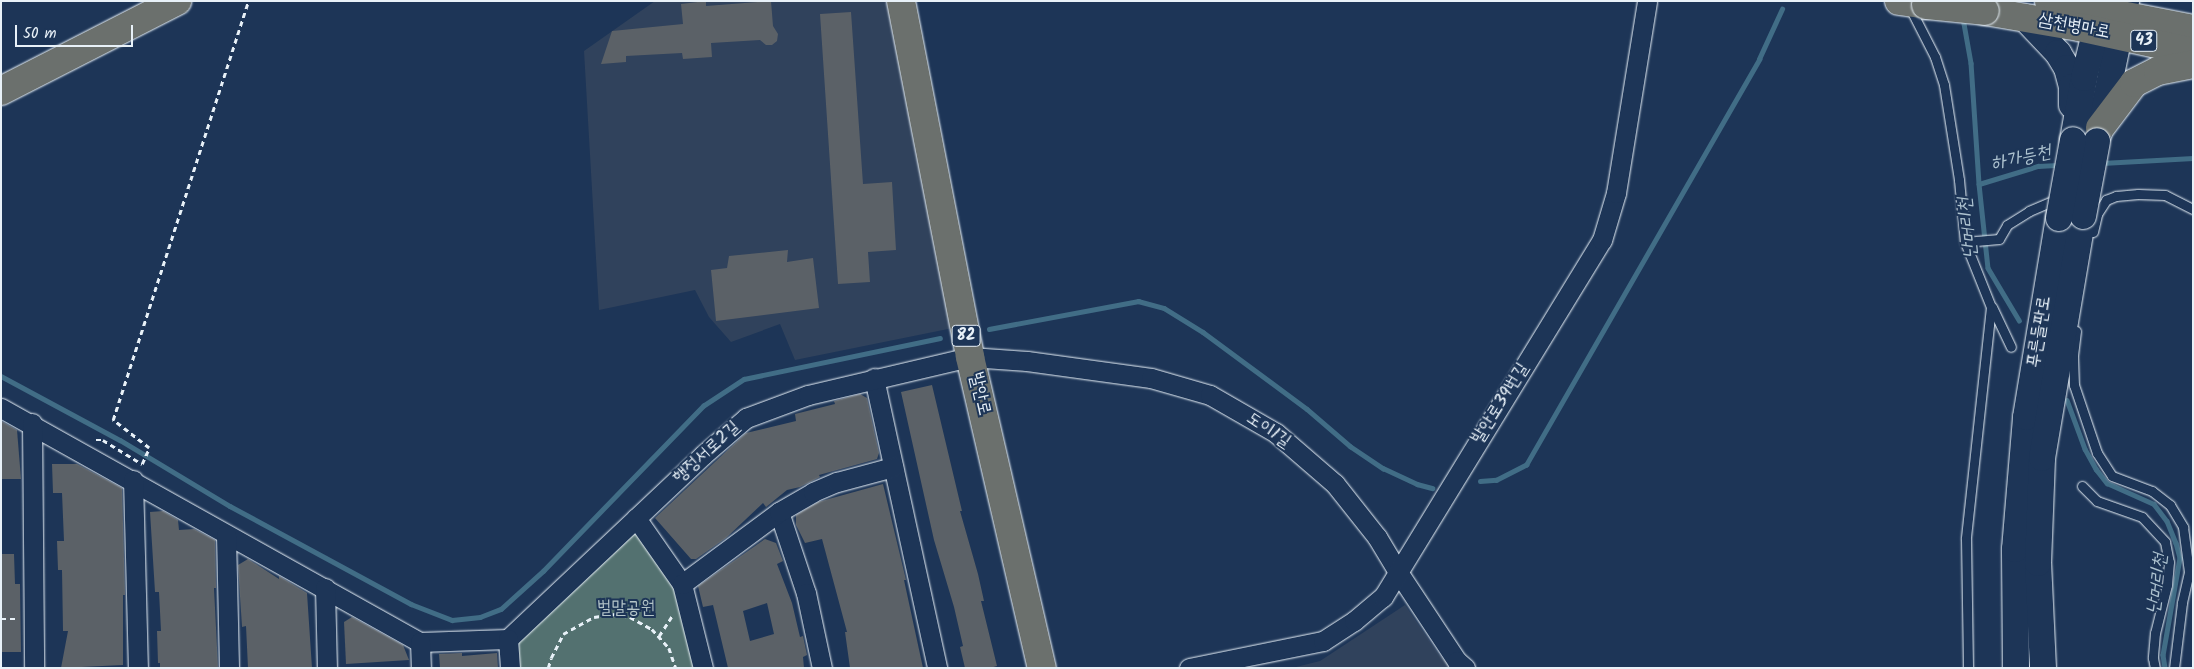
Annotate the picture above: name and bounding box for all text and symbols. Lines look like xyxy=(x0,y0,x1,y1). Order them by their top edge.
street label: 삼천병마로 xyxy=(2036,9,2112,45)
scale bar xyxy=(18,15,135,47)
text: 50 m xyxy=(23,22,57,46)
road number: 43 xyxy=(2130,27,2158,54)
water label: 하가등천 xyxy=(1989,141,2053,177)
water label: 난머리천 xyxy=(1954,196,1984,260)
street label: 푸른들판로 xyxy=(2024,295,2056,369)
road number: 82 xyxy=(951,322,981,350)
street label: 발안로39번길 xyxy=(1468,359,1534,449)
street label: 발안로 xyxy=(964,370,994,418)
street label: 도이1길 xyxy=(1242,408,1294,454)
street label: 행정서로2길 xyxy=(669,417,745,489)
water label: 난머리천 xyxy=(2143,552,2173,616)
park label: 벌말공원 xyxy=(597,598,655,620)

